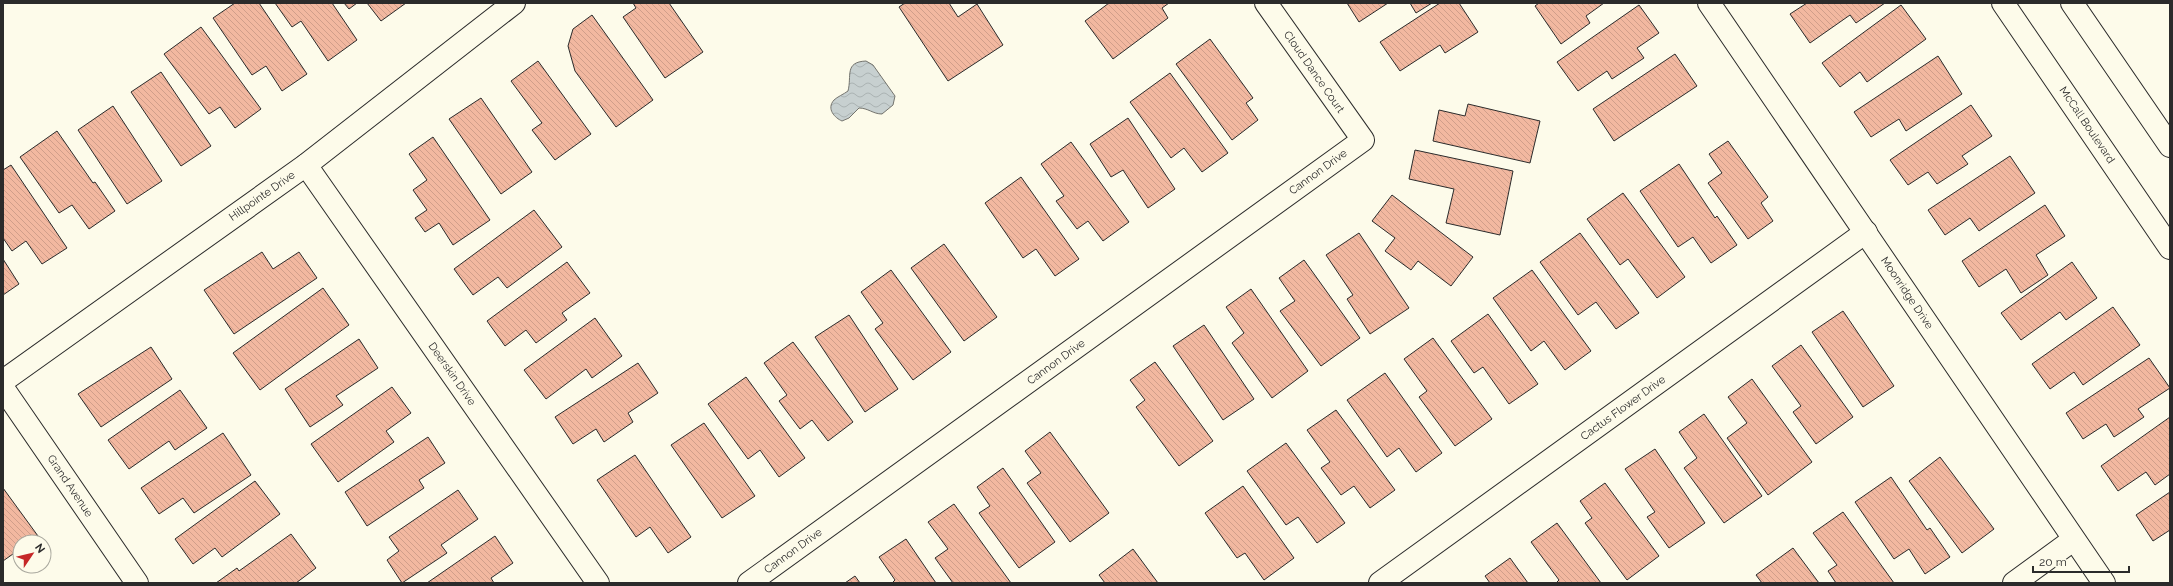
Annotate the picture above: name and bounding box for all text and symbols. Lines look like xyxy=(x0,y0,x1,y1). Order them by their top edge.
street label: Cloud Dance Court xyxy=(1281,29,1347,116)
street label: McCall Boulevard xyxy=(2057,84,2118,166)
street label: Cannon Drive xyxy=(1287,146,1350,197)
street label: Hillpointe Drive xyxy=(226,168,298,224)
street label: Moonridge Drive xyxy=(1878,254,1936,332)
street label: Cannon Drive xyxy=(1025,336,1088,387)
street label: Deerskin Drive xyxy=(426,340,479,408)
street label: Cactus Flower Drive xyxy=(1578,373,1668,443)
street label: Grand Avenue xyxy=(44,453,96,520)
street label: Cannon Drive xyxy=(762,525,825,576)
north arrow xyxy=(12,534,52,574)
text: N xyxy=(32,541,48,556)
scale bar xyxy=(2033,548,2129,574)
text: 20 m xyxy=(2039,555,2067,569)

